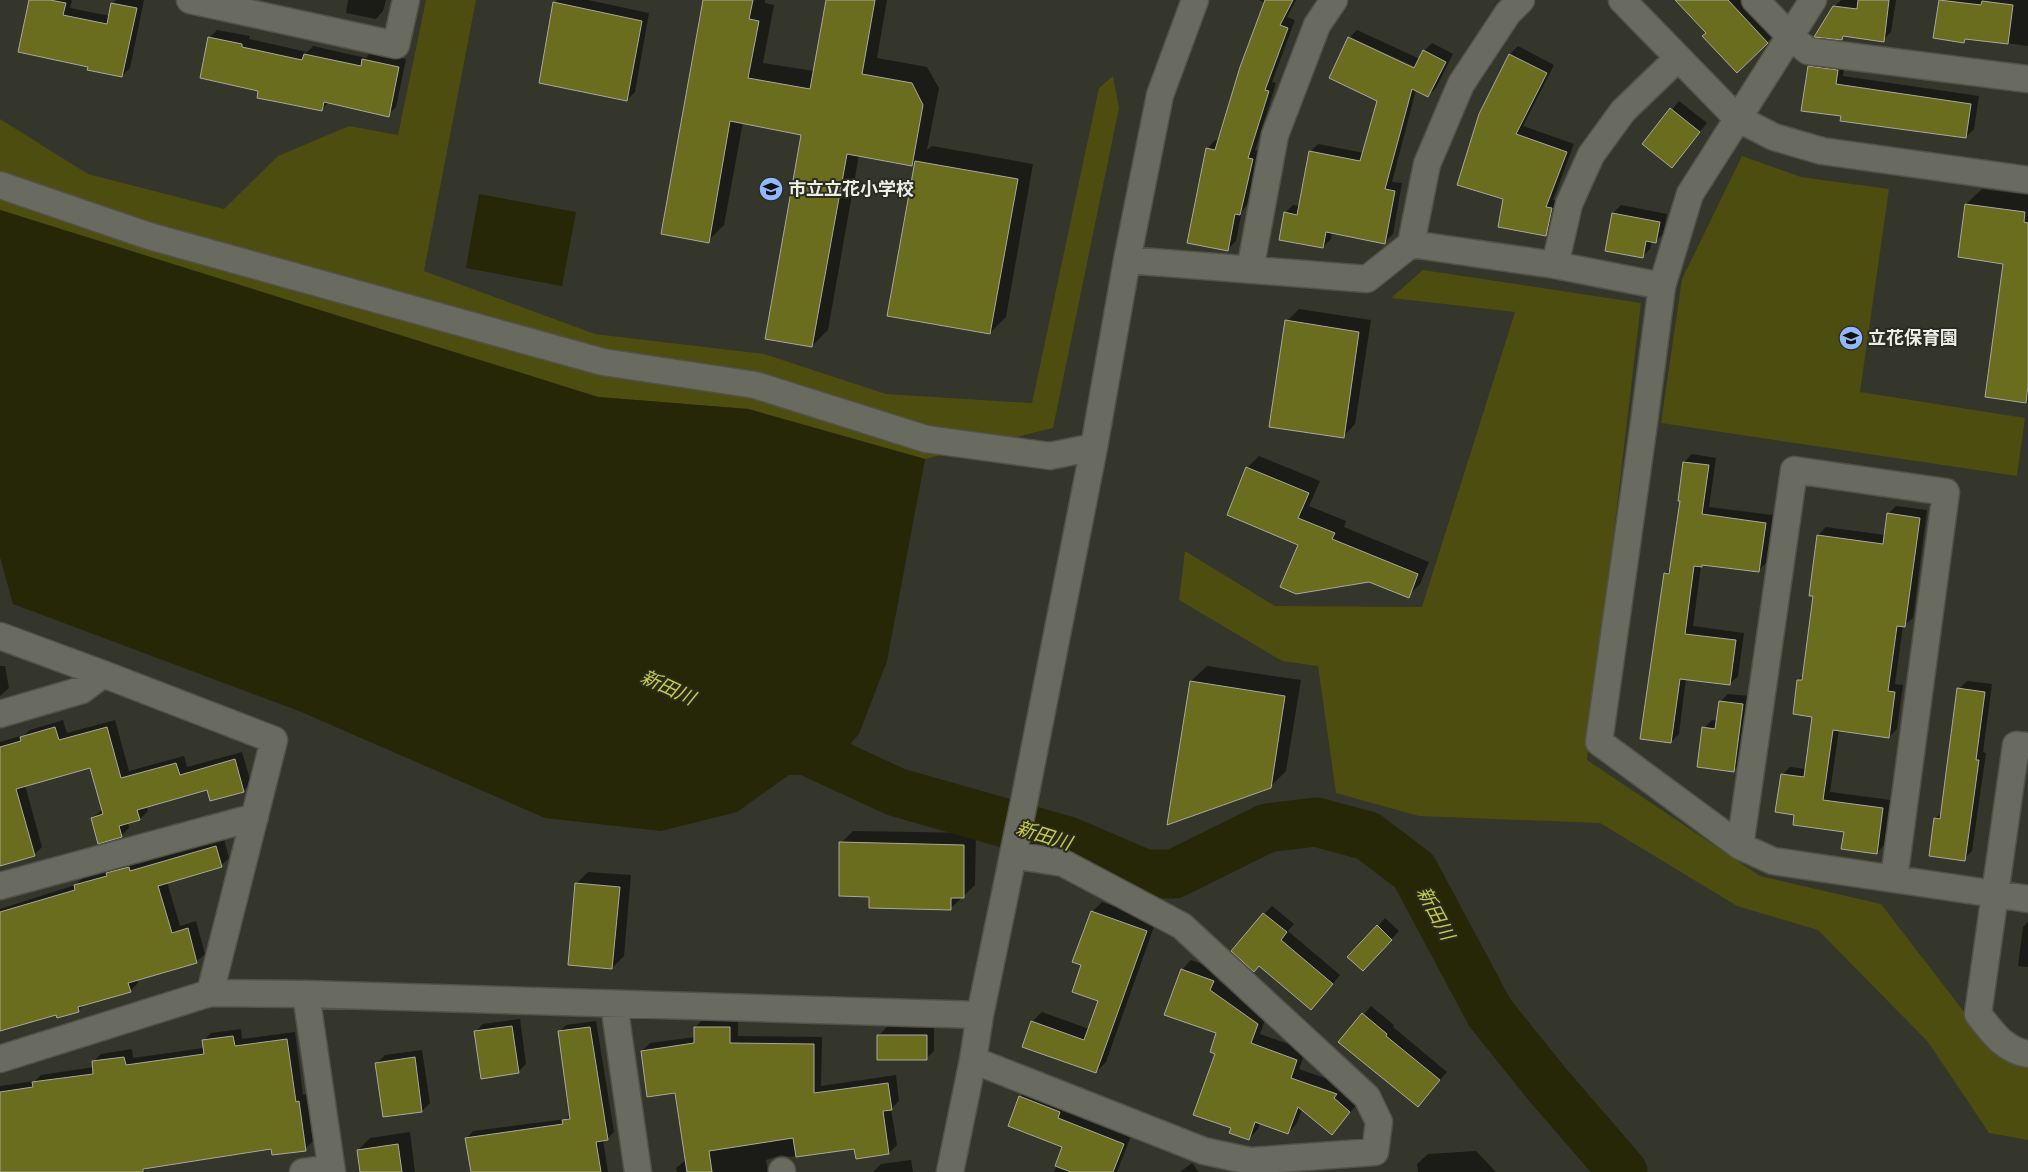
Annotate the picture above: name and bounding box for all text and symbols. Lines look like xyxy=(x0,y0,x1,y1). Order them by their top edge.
school or university icon: 市立立花小学校 xyxy=(758,176,784,202)
place label: 市立立花小学校 xyxy=(788,178,914,200)
school or university icon: 立花保育園 xyxy=(1838,325,1864,351)
place label: 立花保育園 xyxy=(1868,327,1958,349)
water label: 新田川 xyxy=(637,665,700,711)
water label: 新田川 xyxy=(1013,816,1076,855)
water label: 新田川 xyxy=(1412,883,1460,946)

